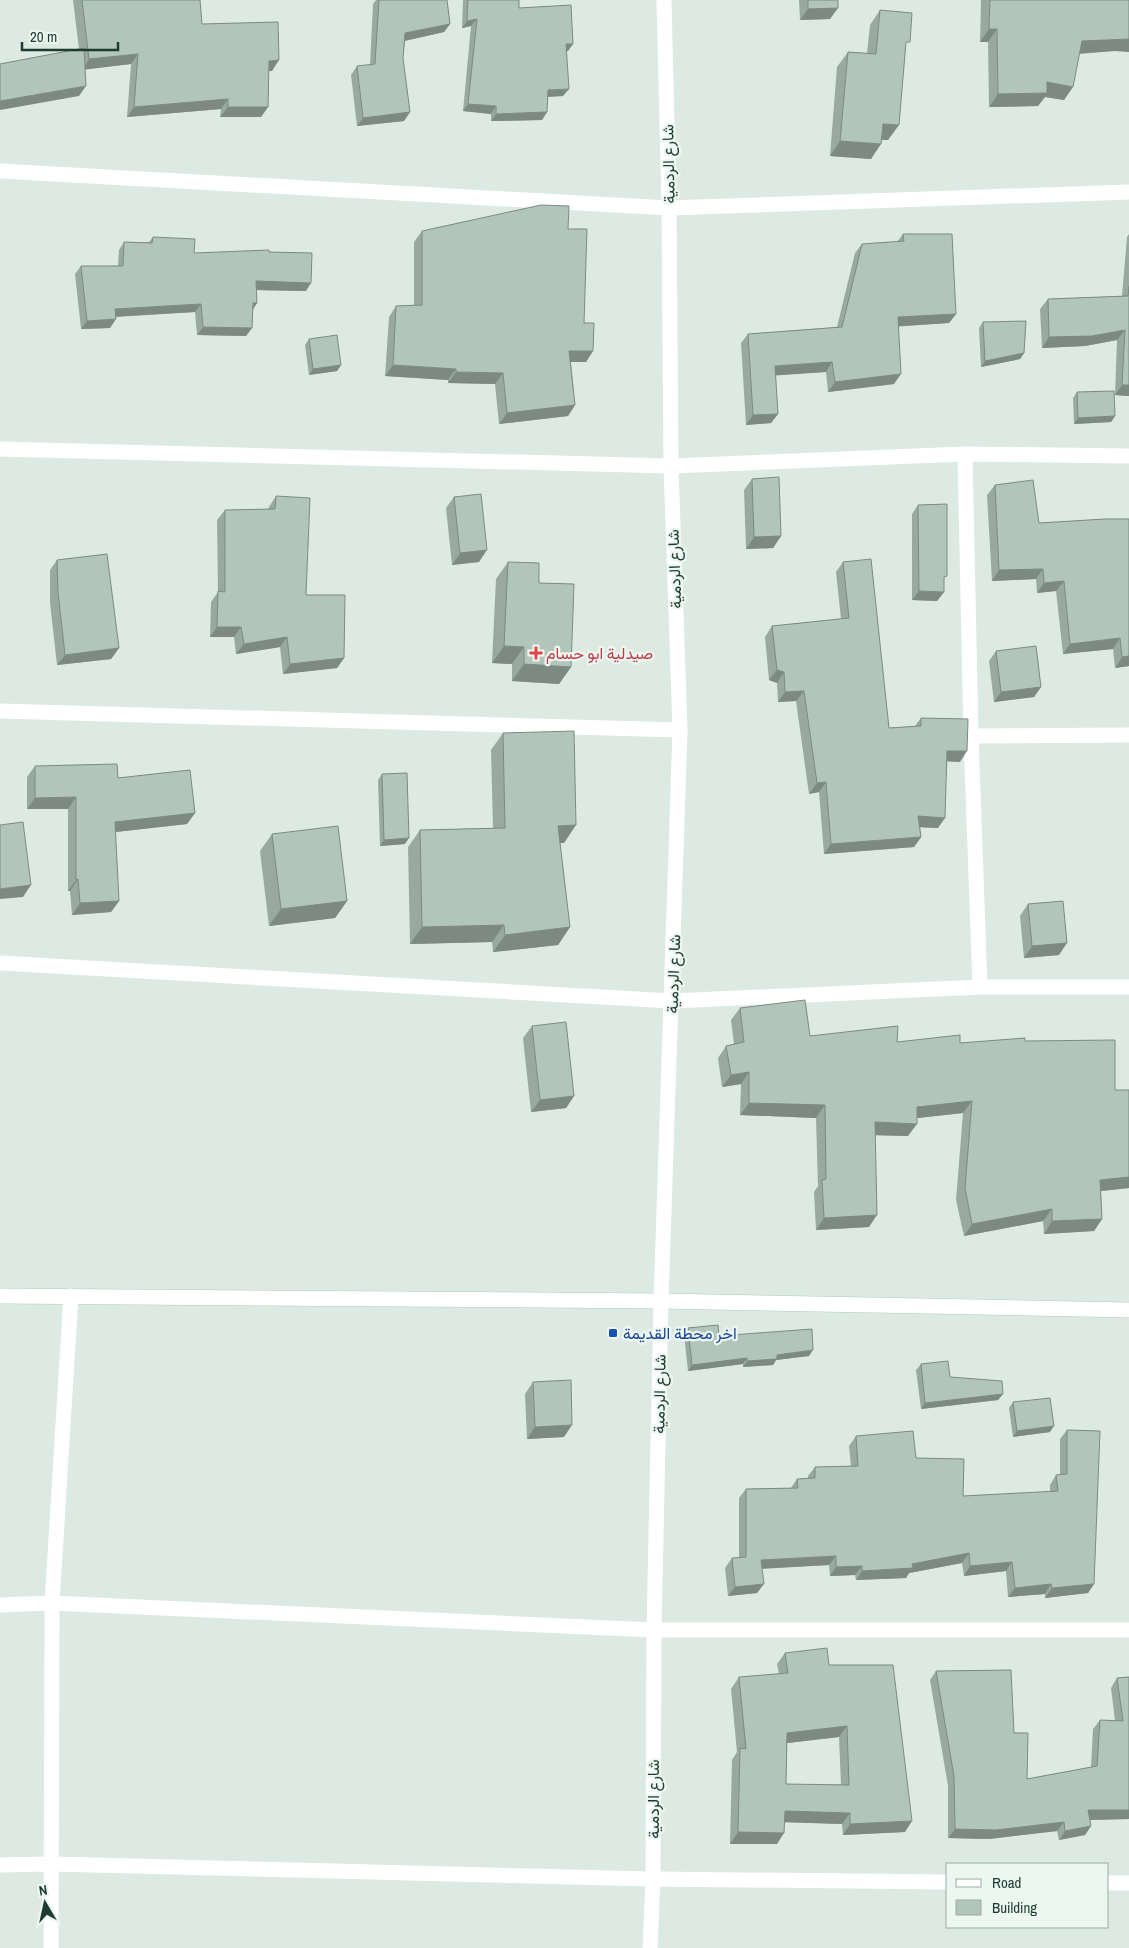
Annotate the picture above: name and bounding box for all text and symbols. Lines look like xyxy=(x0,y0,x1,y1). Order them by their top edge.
scale bar xyxy=(22,20,119,52)
text: 20 m xyxy=(30,26,57,47)
street label: شارع الردمية xyxy=(656,124,681,204)
street label: شارع الردمية xyxy=(662,529,687,609)
place label: صيدلية ابو حسام xyxy=(546,642,653,664)
marker: صيدلية ابو حسام xyxy=(530,647,542,659)
street label: شارع الردمية xyxy=(661,934,686,1014)
place label: اخر محطة القديمة xyxy=(623,1322,737,1344)
marker: اخر محطة القديمة xyxy=(607,1327,619,1339)
street label: شارع الردمية xyxy=(647,1354,672,1434)
street label: شارع الردمية xyxy=(642,1759,665,1839)
legend xyxy=(946,1863,1109,1928)
text: Road xyxy=(992,1872,1021,1893)
north arrow xyxy=(20,1878,70,1928)
text: N xyxy=(37,1881,48,1900)
text: Building xyxy=(992,1897,1037,1918)

